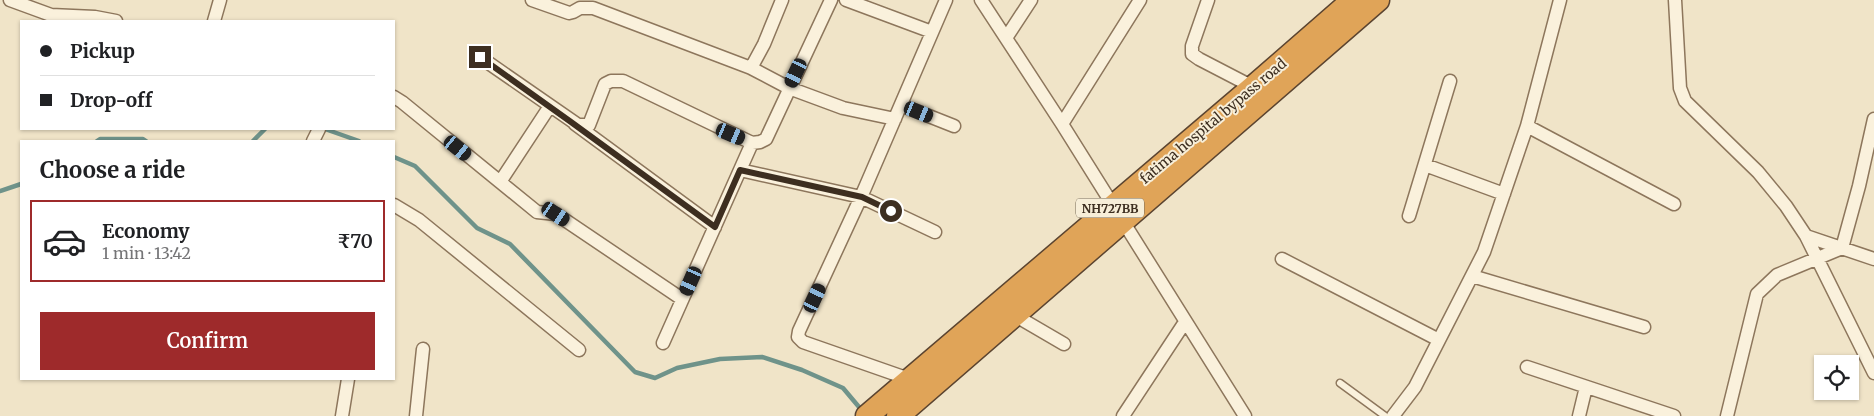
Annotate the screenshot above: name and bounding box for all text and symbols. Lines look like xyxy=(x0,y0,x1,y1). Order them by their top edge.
text: Pickup xyxy=(70,39,135,63)
route end xyxy=(469,46,491,68)
street label: fatima hospital bypass road xyxy=(1136,54,1290,188)
car xyxy=(782,56,809,90)
text: Drop-off xyxy=(70,88,152,112)
car xyxy=(902,99,935,125)
car xyxy=(714,121,747,147)
car xyxy=(441,133,474,163)
text: Choose a ride xyxy=(40,156,185,184)
road number: NH727BB xyxy=(1076,198,1144,218)
car xyxy=(539,199,572,229)
route start xyxy=(880,200,902,222)
icon: car xyxy=(42,219,87,264)
text: Economy xyxy=(102,219,190,243)
text: ₹70 xyxy=(337,229,373,253)
text: 1 min · 13:42 xyxy=(102,243,191,263)
car xyxy=(678,264,703,298)
car xyxy=(801,281,828,315)
button: Confirm xyxy=(40,312,375,370)
map controls xyxy=(1814,355,1859,400)
button: locate xyxy=(1814,355,1859,400)

